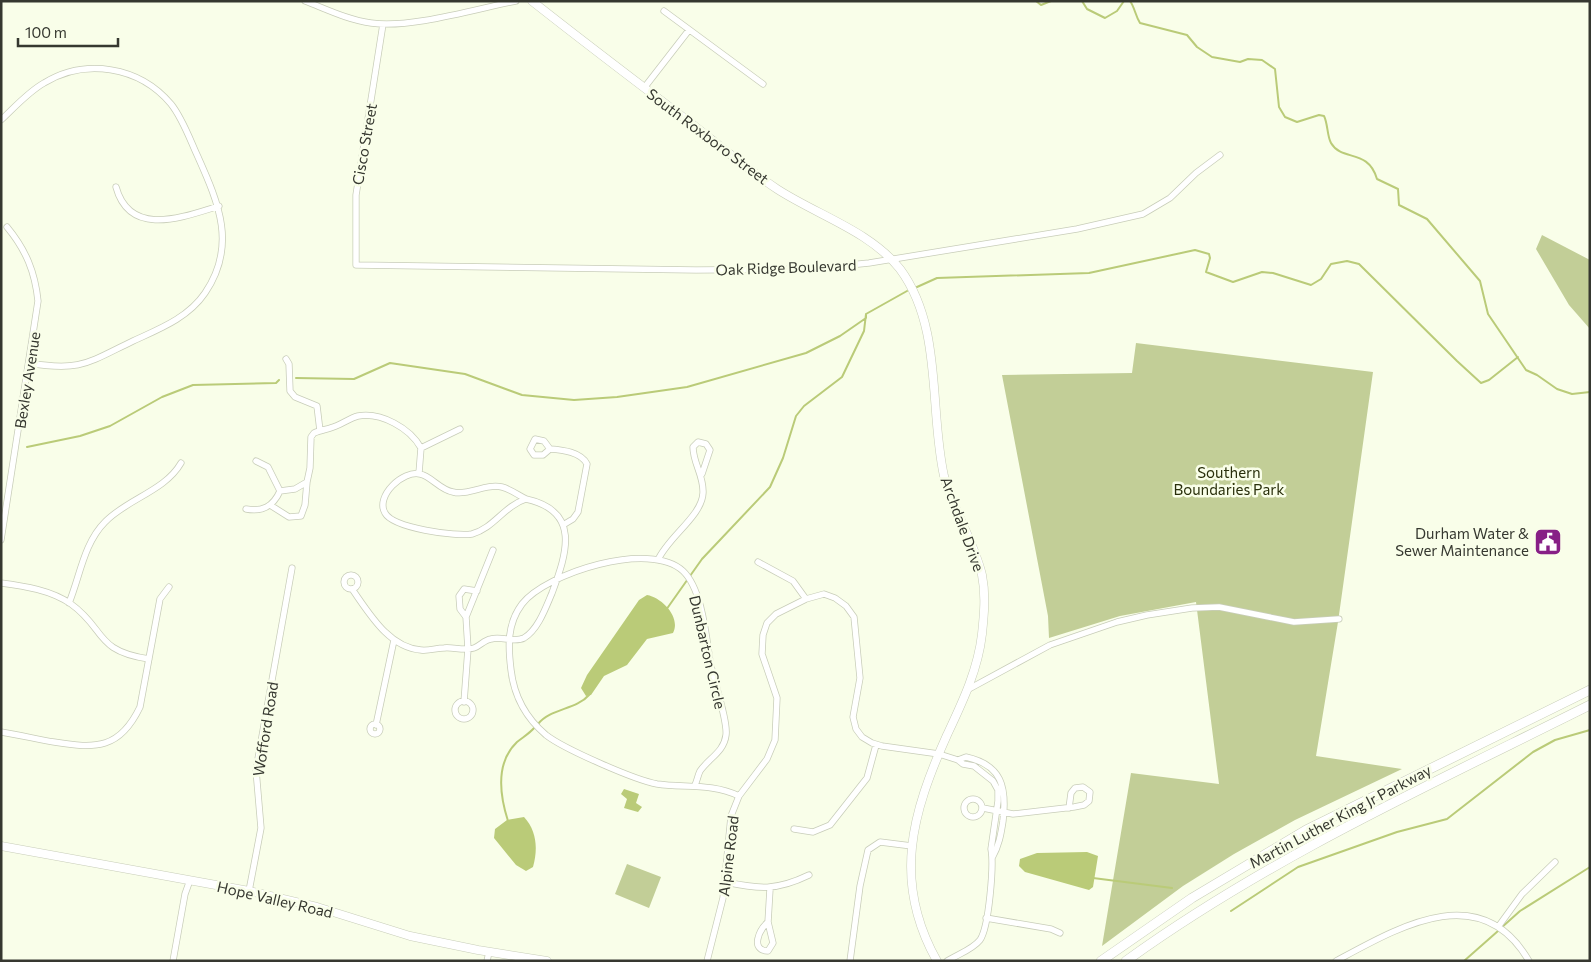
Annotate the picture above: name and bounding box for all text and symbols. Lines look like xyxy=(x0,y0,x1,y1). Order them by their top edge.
scale bar xyxy=(18,15,118,47)
text: 100 m xyxy=(25,23,67,41)
street label: South Roxboro Street xyxy=(644,84,772,188)
street label: Cisco Street xyxy=(348,102,380,186)
street label: Oak Ridge Boulevard xyxy=(715,256,857,278)
street label: Bexley Avenue xyxy=(10,330,44,430)
park label: Southern Boundaries Park xyxy=(1174,463,1284,498)
street label: Archdale Drive xyxy=(938,474,988,574)
place label: Durham Water & Sewer Maintenance xyxy=(1395,524,1529,559)
public building icon: Durham Water & Sewer Maintenance xyxy=(1533,527,1563,557)
street label: Dunbarton Circle xyxy=(686,593,730,711)
street label: Wofford Road xyxy=(249,680,281,778)
street label: Martin Luther King Jr Parkway xyxy=(1246,760,1434,872)
street label: Alpine Road xyxy=(714,815,742,897)
street label: Hope Valley Road xyxy=(215,877,335,921)

